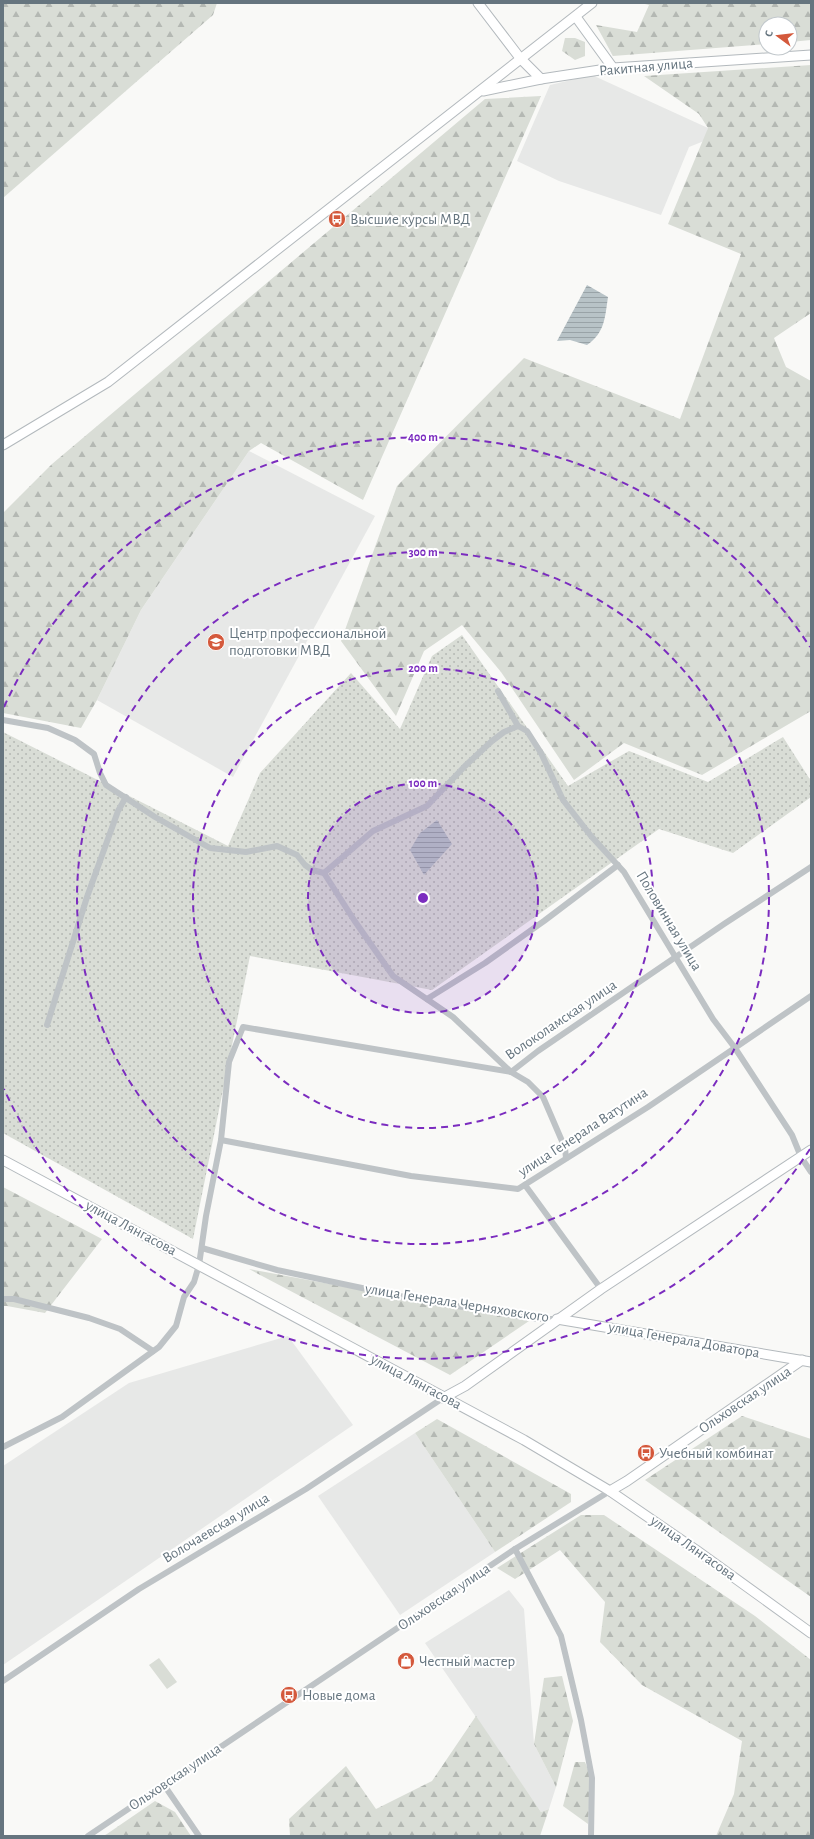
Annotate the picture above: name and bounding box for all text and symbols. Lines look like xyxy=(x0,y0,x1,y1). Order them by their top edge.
north arrow xyxy=(758,16,798,56)
text: С xyxy=(763,29,775,38)
street label: Ракитная улица xyxy=(598,55,694,79)
bus stop icon: Высшие курсы МВД xyxy=(327,209,347,229)
place label: Высшие курсы МВД xyxy=(350,212,471,227)
text: 400 m xyxy=(408,431,438,443)
text: 300 m xyxy=(408,546,438,558)
place label: Центр профессиональной подготовки МВД xyxy=(229,626,386,658)
school or university icon: Центр профессиональной подготовки МВД xyxy=(206,632,226,652)
text: 200 m xyxy=(408,662,438,674)
text: 100 m xyxy=(409,777,437,789)
street label: Половинная улица xyxy=(633,869,705,974)
centre of rings xyxy=(416,891,430,905)
street label: Волоколамская улица xyxy=(503,977,619,1063)
street label: улица Генерала Ватутина xyxy=(515,1085,650,1180)
street label: улица Лянгасова xyxy=(82,1197,179,1258)
street label: улица Генерала Черняховского xyxy=(363,1281,550,1325)
street label: улица Генерала Доватора xyxy=(606,1319,761,1361)
street label: улица Лянгасова xyxy=(367,1351,464,1412)
street label: Ольховская улица xyxy=(696,1364,794,1436)
bus stop icon: Учебный комбинат xyxy=(636,1443,656,1463)
place label: Учебный комбинат xyxy=(659,1446,774,1461)
street label: Волочаевская улица xyxy=(160,1490,272,1566)
street label: улица Лянгасова xyxy=(647,1512,739,1583)
street label: Ольховская улица xyxy=(395,1561,493,1633)
shop icon: Честный мастер xyxy=(396,1651,416,1671)
place label: Честный мастер xyxy=(419,1654,516,1669)
bus stop icon: Новые дома xyxy=(279,1685,299,1705)
place label: Новые дома xyxy=(302,1688,376,1703)
street label: Ольховская улица xyxy=(126,1741,224,1813)

